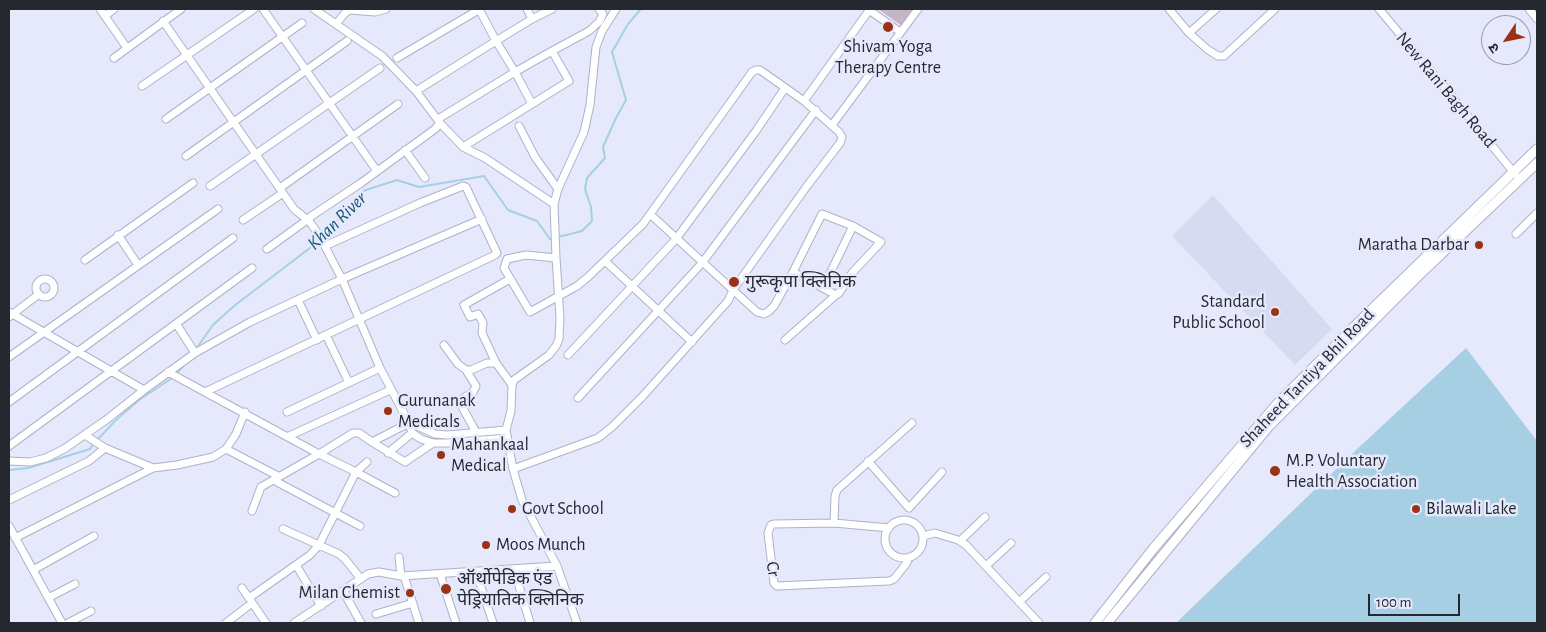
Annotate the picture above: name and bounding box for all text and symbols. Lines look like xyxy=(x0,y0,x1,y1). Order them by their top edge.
north arrow xyxy=(1481,15,1531,65)
marker: Shivam Yoga Therapy Centre xyxy=(881,20,895,34)
street label: New Rani Bagh Road xyxy=(1391,28,1501,152)
place label: Shivam Yoga Therapy Centre xyxy=(835,36,941,78)
text: उ xyxy=(1486,41,1502,55)
water label: Khan River xyxy=(303,187,371,255)
place label: Maratha Darbar xyxy=(1358,234,1469,256)
marker: Maratha Darbar xyxy=(1473,239,1485,251)
place label: गुरूकृपा क्लिनिक xyxy=(745,271,856,293)
marker: गुरूकृपा क्लिनिक xyxy=(727,275,741,289)
place label: Standard Public School xyxy=(1172,291,1265,334)
street label: Shaheed Tantiya Bhil Road xyxy=(1235,304,1379,452)
marker: Standard Public School xyxy=(1269,306,1281,318)
place label: Gurunanak Medicals xyxy=(398,390,475,432)
marker: Gurunanak Medicals xyxy=(382,405,394,417)
place label: Mahankaal Medical xyxy=(451,434,529,476)
marker: Mahankaal Medical xyxy=(435,449,447,461)
place label: M.P. Voluntary Health Association xyxy=(1286,450,1417,492)
marker: M.P. Voluntary Health Association xyxy=(1268,464,1282,478)
place label: Govt School xyxy=(522,498,604,520)
place label: Bilawali Lake xyxy=(1426,498,1517,520)
marker: Govt School xyxy=(506,503,518,515)
marker: Bilawali Lake xyxy=(1410,503,1422,515)
place label: Moos Munch xyxy=(496,534,586,556)
marker: Moos Munch xyxy=(480,539,492,551)
street label: Cr xyxy=(761,560,785,578)
place label: ऑर्थोपेडिक एंड पेड्रियातिक क्लिनिक xyxy=(457,568,583,610)
place label: Milan Chemist xyxy=(298,582,400,604)
marker: ऑर्थोपेडिक एंड पेड्रियातिक क्लिनिक xyxy=(439,582,453,596)
scale bar xyxy=(1371,584,1464,616)
marker: Milan Chemist xyxy=(404,587,416,599)
text: 100 m xyxy=(1376,595,1411,610)

